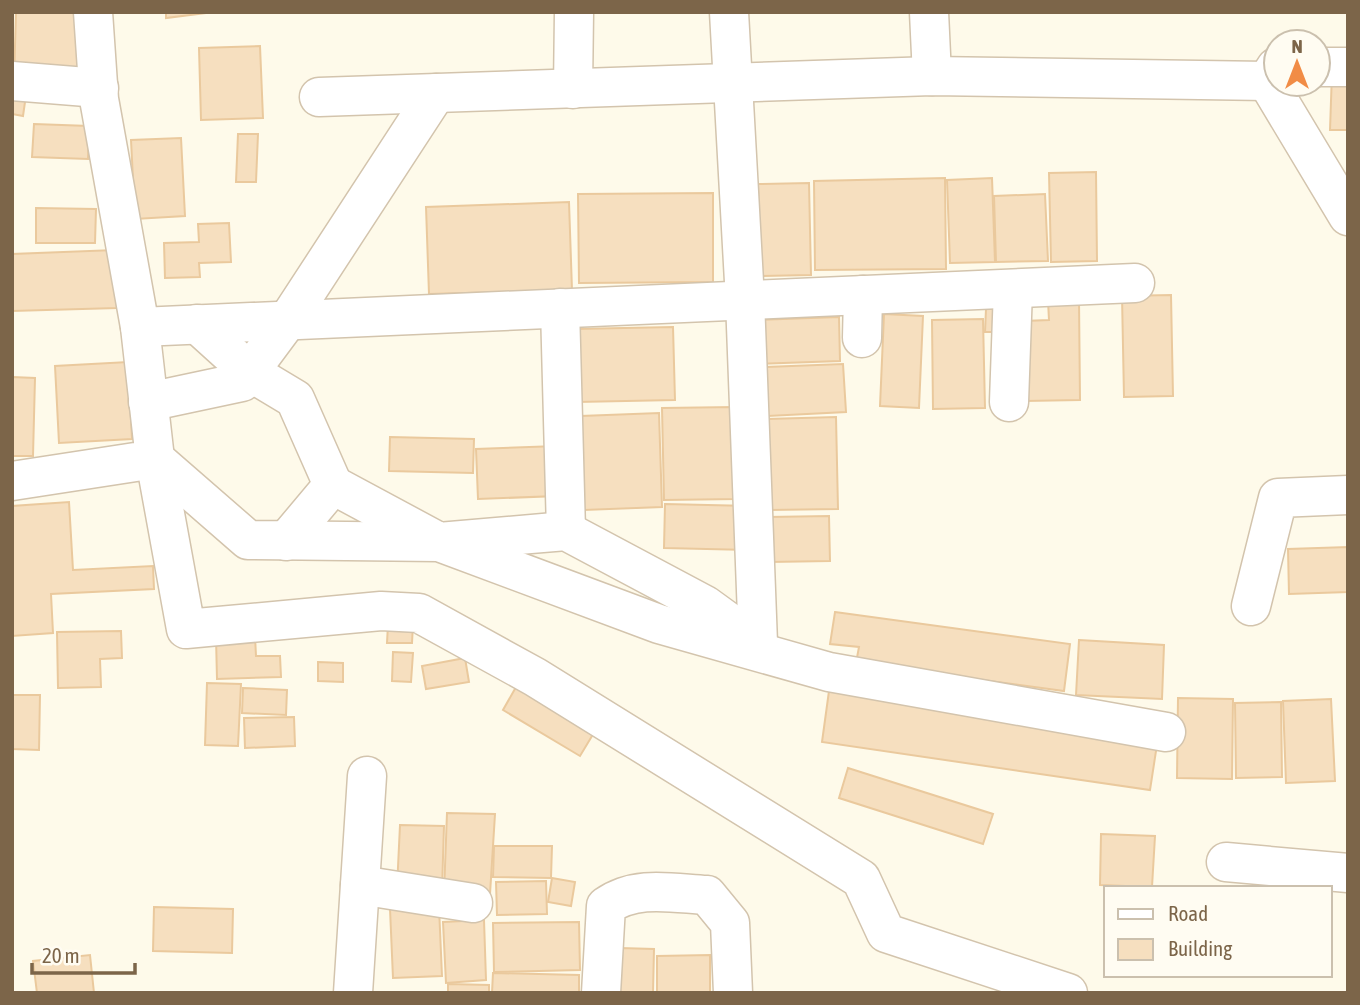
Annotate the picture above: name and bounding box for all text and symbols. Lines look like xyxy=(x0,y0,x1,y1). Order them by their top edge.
north arrow xyxy=(1262,28,1332,98)
text: N xyxy=(1291,35,1303,57)
legend xyxy=(1104,886,1332,977)
text: Road xyxy=(1168,901,1208,925)
scale bar xyxy=(32,932,135,976)
text: Building xyxy=(1168,936,1232,960)
text: 20 m xyxy=(42,943,80,967)

